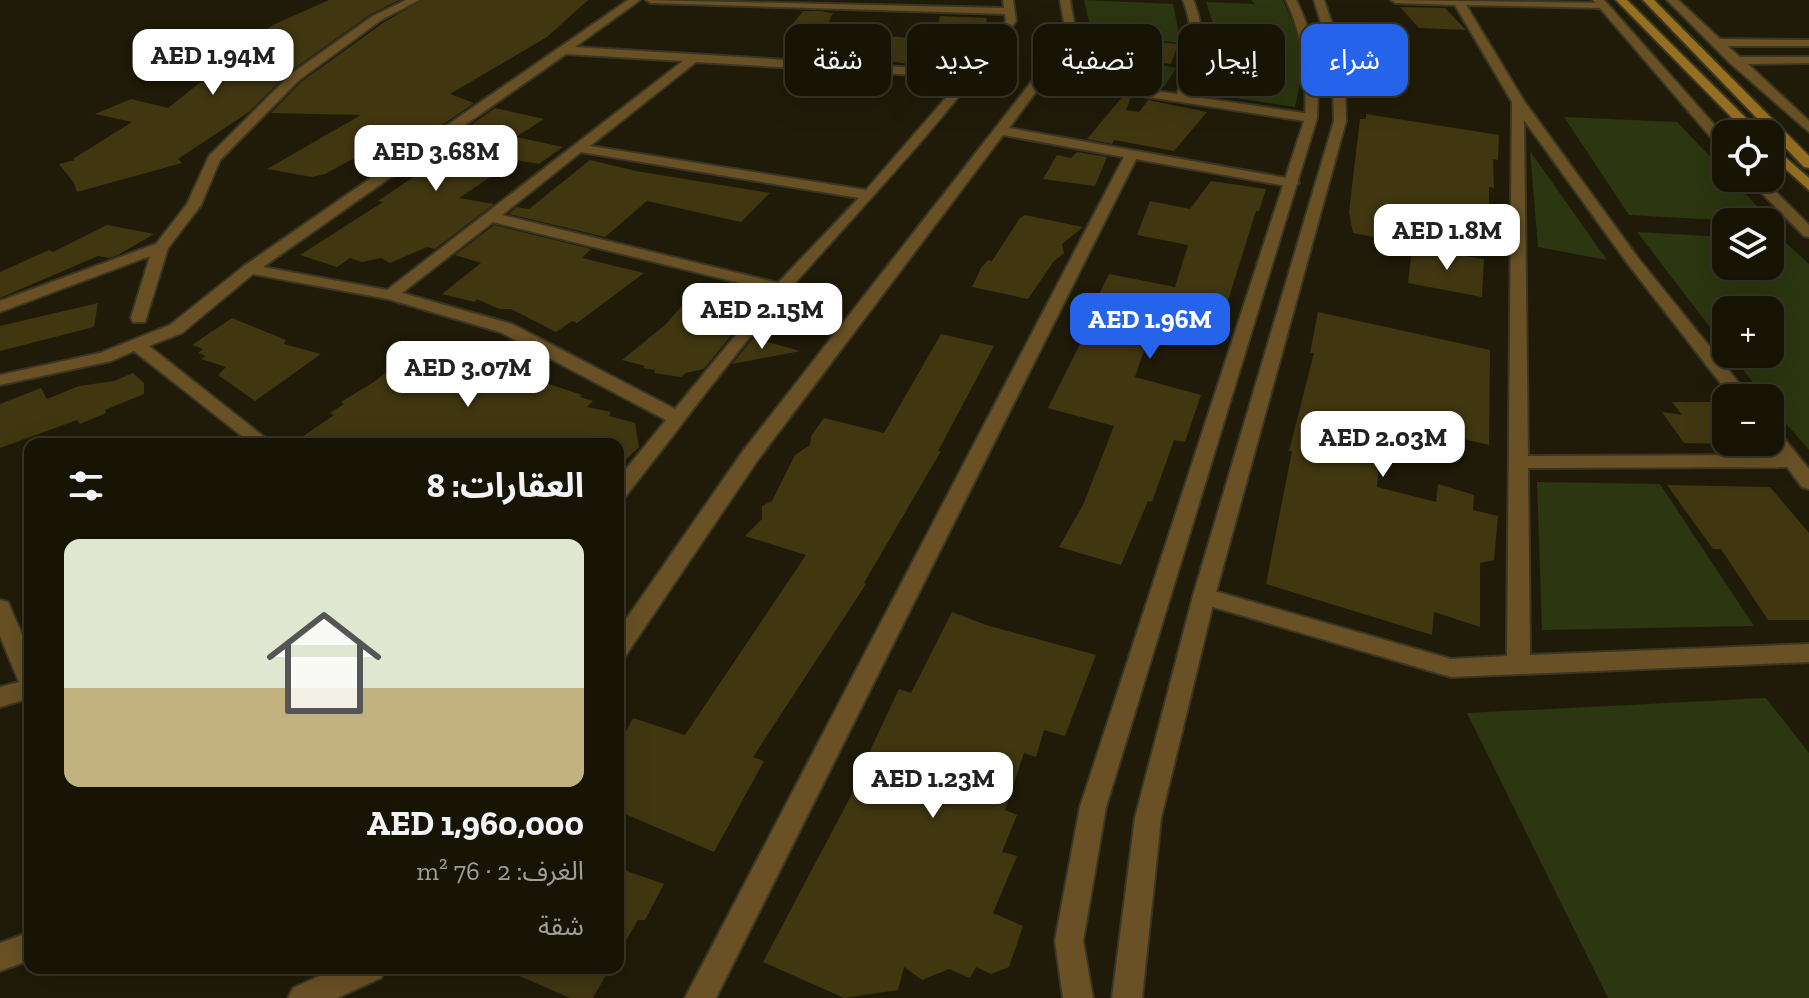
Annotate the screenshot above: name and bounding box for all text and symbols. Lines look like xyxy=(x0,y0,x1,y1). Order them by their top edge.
chip: شقة xyxy=(785,24,891,96)
chip: جديد xyxy=(907,24,1017,96)
chip: تصفية xyxy=(1033,24,1162,96)
chip: إيجار xyxy=(1178,24,1285,96)
chip: شراء xyxy=(1301,24,1408,96)
pin: AED 1.94M xyxy=(121,29,305,97)
text: AED 1.94M xyxy=(151,39,275,71)
map controls xyxy=(1712,120,1784,456)
button: locate xyxy=(1712,120,1784,192)
pin: AED 3.68M xyxy=(344,125,528,193)
text: AED 3.68M xyxy=(372,135,500,167)
pin: AED 1.8M xyxy=(1364,204,1530,272)
button: layers xyxy=(1712,208,1784,280)
text: AED 1.8M xyxy=(1392,214,1502,246)
pin: AED 2.15M xyxy=(670,283,854,351)
text: AED 2.15M xyxy=(700,293,824,325)
pin: AED 1.96M xyxy=(1058,293,1242,361)
button: + xyxy=(1712,296,1784,368)
text: AED 1.96M xyxy=(1088,303,1212,335)
pin: AED 3.07M xyxy=(376,341,560,409)
text: AED 3.07M xyxy=(404,351,532,383)
button: − xyxy=(1712,384,1784,456)
pin: AED 2.03M xyxy=(1291,411,1475,479)
text: AED 2.03M xyxy=(1319,421,1447,453)
icon: filters xyxy=(64,464,108,508)
text: العقارات: 8 xyxy=(427,465,584,506)
icon: home xyxy=(252,591,396,735)
pin: AED 1.23M xyxy=(841,752,1025,820)
text: AED 1.23M xyxy=(871,762,995,794)
text: AED 1,960,000 xyxy=(367,803,584,844)
text: الغرف: 2 · 76 m² xyxy=(416,855,584,887)
text: شقة xyxy=(538,910,584,942)

